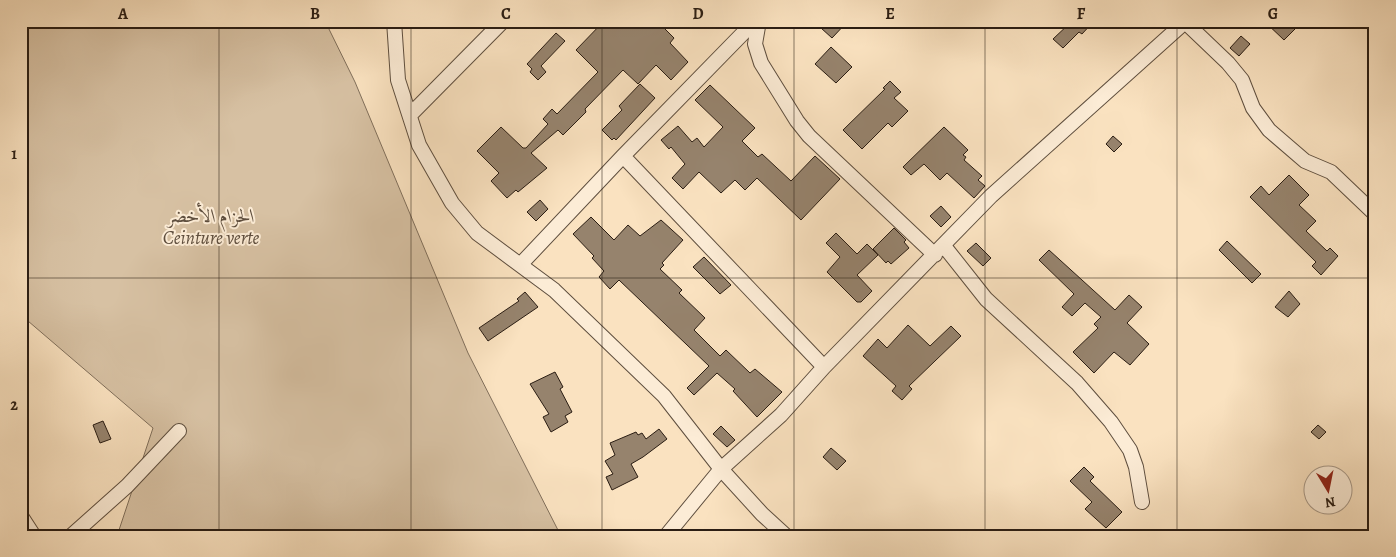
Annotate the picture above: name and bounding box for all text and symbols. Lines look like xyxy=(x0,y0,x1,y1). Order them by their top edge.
text: A xyxy=(117,3,129,25)
text: B xyxy=(310,3,320,25)
text: C xyxy=(501,3,511,25)
text: D xyxy=(692,3,704,25)
text: E xyxy=(885,3,895,25)
text: F xyxy=(1077,3,1086,25)
text: G xyxy=(1268,3,1278,25)
text: 1 xyxy=(11,143,17,165)
park label: الحزام الأخضر Ceinture verte xyxy=(163,202,259,251)
text: 2 xyxy=(10,394,18,416)
north arrow xyxy=(1304,464,1354,514)
text: N xyxy=(1323,492,1337,513)

